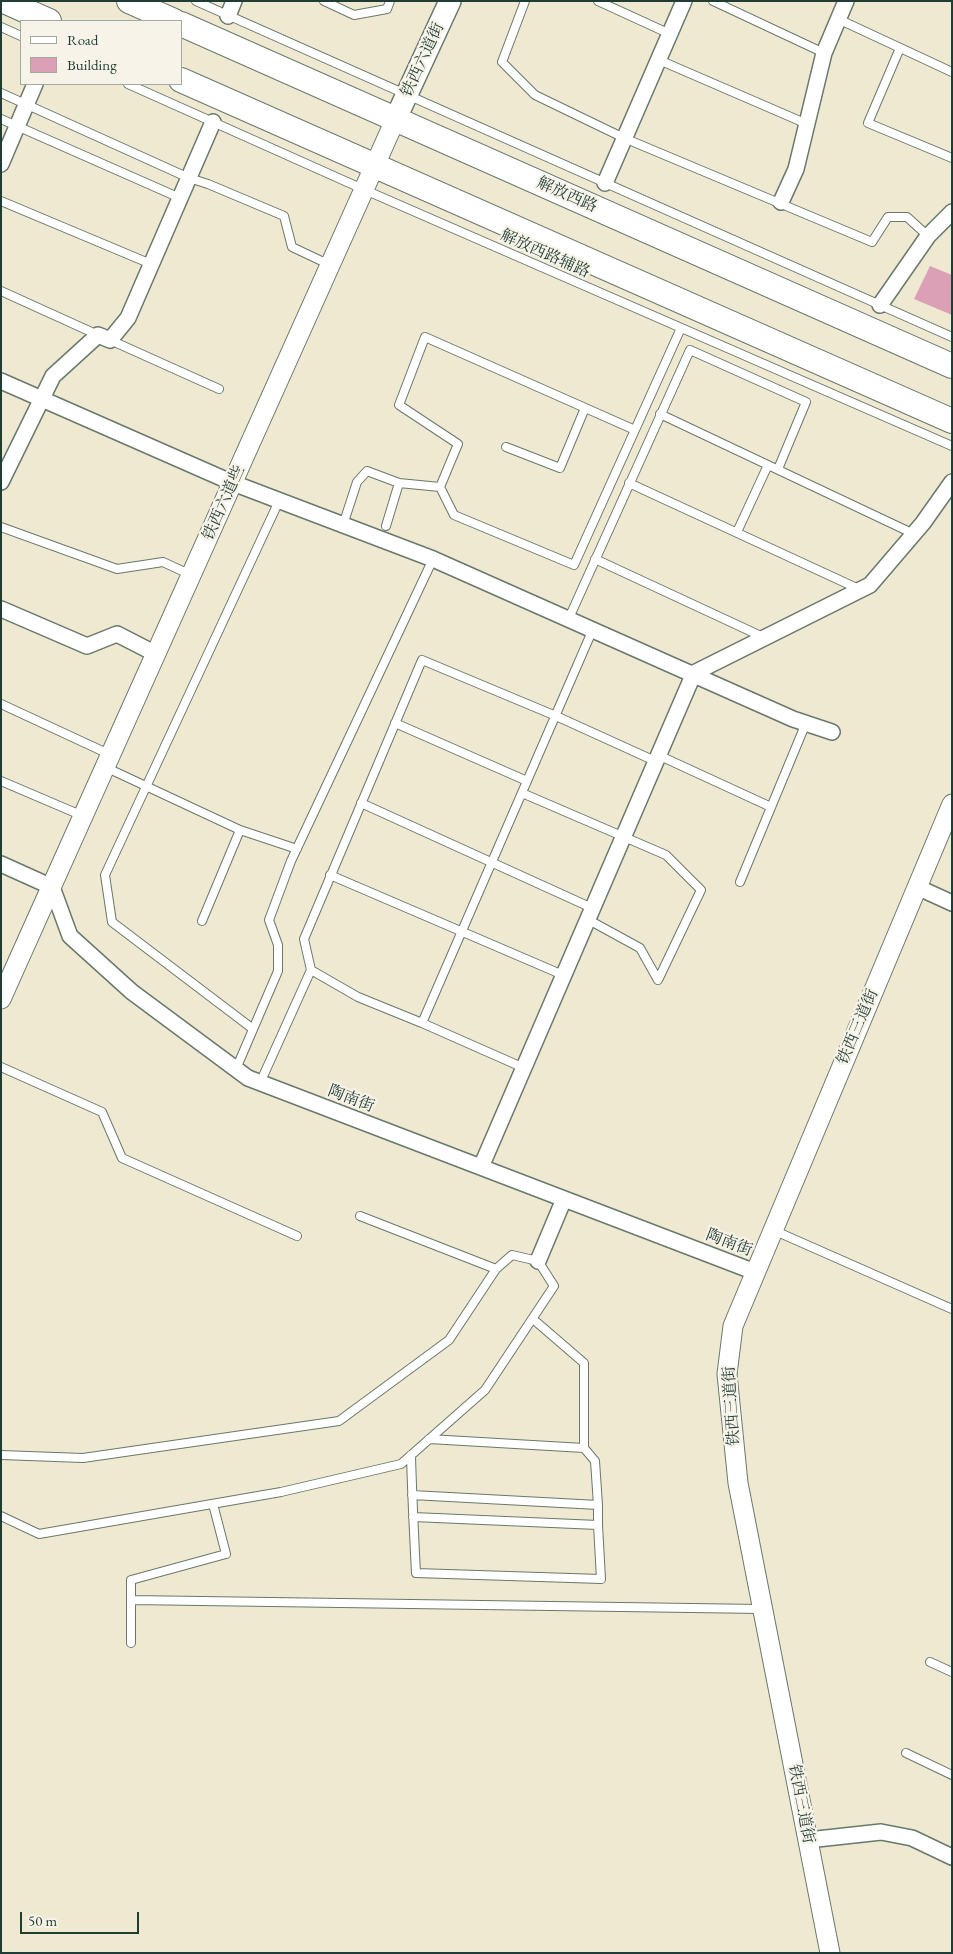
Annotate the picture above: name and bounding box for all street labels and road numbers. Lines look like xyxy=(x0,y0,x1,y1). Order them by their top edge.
street label: 铁西六道街 xyxy=(397,20,449,100)
street label: 解放西路 xyxy=(534,173,600,217)
street label: 解放西路辅路 xyxy=(497,226,593,282)
street label: 铁西六道些 xyxy=(199,463,249,543)
street label: 铁西三道街 xyxy=(834,986,882,1068)
street label: 陶南街 xyxy=(325,1081,377,1117)
street label: 陶南街 xyxy=(703,1225,755,1261)
street label: 铁西三道街 xyxy=(720,1365,744,1447)
street label: 铁西三道街 xyxy=(784,1763,818,1845)

